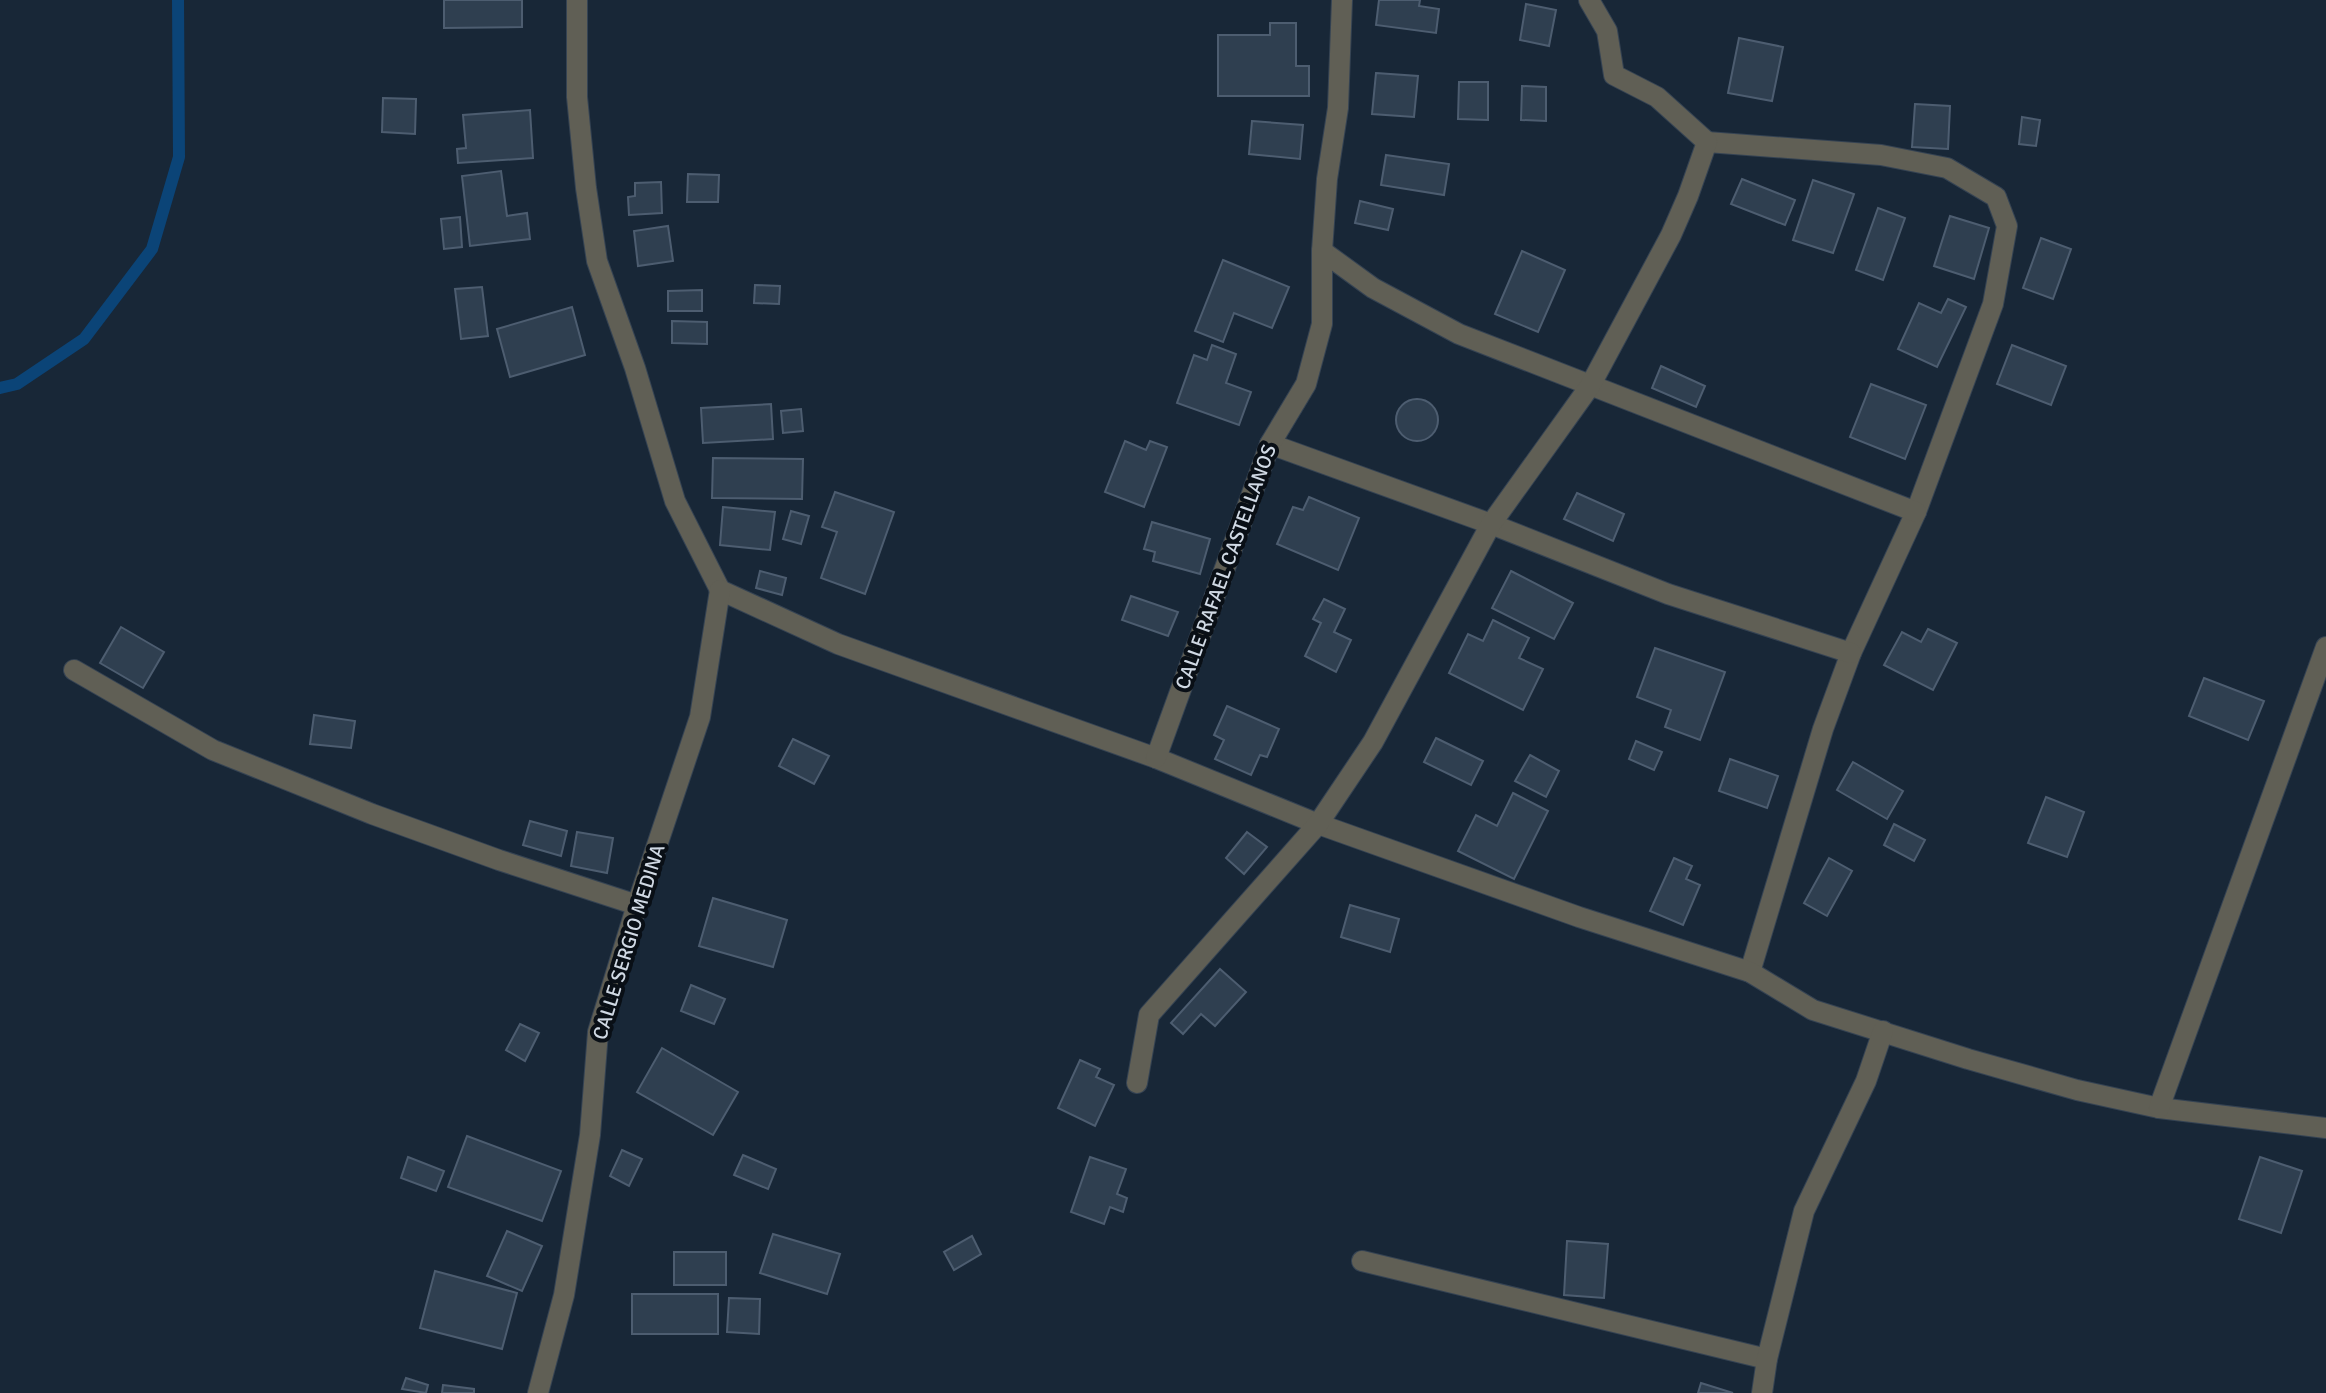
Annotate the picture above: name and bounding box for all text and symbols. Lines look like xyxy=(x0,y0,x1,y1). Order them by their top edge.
street label: CALLE RAFAEL CASTELLANOS xyxy=(1170,441,1282,693)
street label: CALLE SERGIO MEDINA xyxy=(587,841,671,1043)

